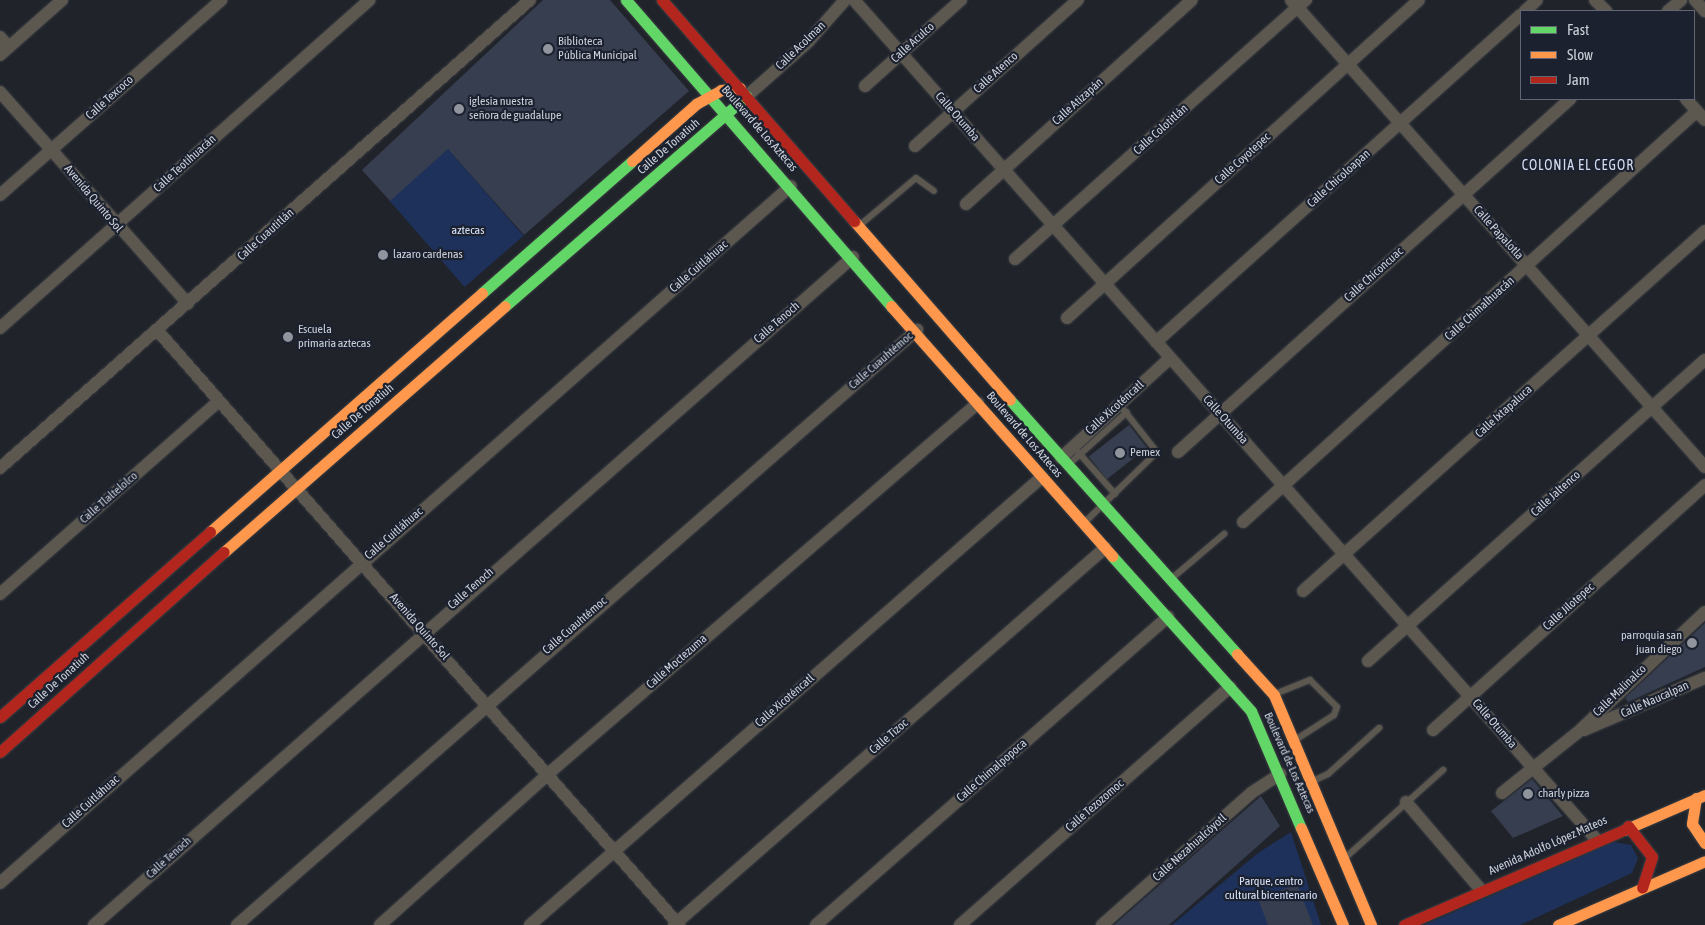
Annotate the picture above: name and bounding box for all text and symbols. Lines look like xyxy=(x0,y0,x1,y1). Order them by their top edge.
legend xyxy=(1520,10,1695,100)
street label: Calle Acolman xyxy=(773,19,829,73)
street label: Calle Aculco xyxy=(888,20,938,66)
text: Fast xyxy=(1567,21,1589,38)
place label: Biblioteca Pública Municipal xyxy=(558,35,637,63)
marker: Biblioteca Pública Municipal xyxy=(542,43,554,55)
text: Slow xyxy=(1567,46,1593,63)
street label: Calle Atenco xyxy=(971,49,1021,97)
text: Jam xyxy=(1567,71,1590,88)
street label: Calle Texcoco xyxy=(83,73,137,123)
street label: Calle Atizapán xyxy=(1050,75,1106,129)
street label: Boulevard de Los Aztecas xyxy=(718,83,800,175)
street label: Calle Otumba xyxy=(932,89,982,145)
place label: iglesia nuestra señora de guadalupe xyxy=(469,95,561,123)
street label: Calle Colotitlán xyxy=(1131,102,1191,158)
marker: iglesia nuestra señora de guadalupe xyxy=(453,103,465,115)
street label: Calle De Tonatiuh xyxy=(635,116,703,178)
street label: Calle Coyotepec xyxy=(1212,130,1274,188)
street label: Calle Teotihuacán xyxy=(151,132,219,196)
street label: Calle Chicoloapan xyxy=(1305,147,1373,211)
district label: COLONIA EL CEGOR xyxy=(1520,157,1636,173)
street label: Avenida Quinto Sol xyxy=(61,162,125,236)
street label: Calle Papalotla xyxy=(1470,203,1526,263)
street label: Calle Cuautitlán xyxy=(235,206,297,264)
park label: aztecas xyxy=(452,224,484,238)
street label: Calle Cuitláhuac xyxy=(667,238,731,296)
street label: Calle Chiconcuac xyxy=(1342,245,1406,305)
place label: lazaro cardenas xyxy=(393,248,463,262)
marker: lazaro cardenas xyxy=(377,249,389,261)
street label: Calle Chimalhuacán xyxy=(1442,274,1518,344)
street label: Calle Tenoch xyxy=(751,299,803,347)
place label: Escuela primaria aztecas xyxy=(298,323,371,351)
street label: Calle Cuauhtémoc xyxy=(846,329,916,393)
marker: Escuela primaria aztecas xyxy=(282,331,294,343)
street label: Calle Xicoténcatl xyxy=(1083,378,1147,438)
street label: Calle De Tonatiuh xyxy=(329,381,397,443)
street label: Calle Ixtapaluca xyxy=(1473,383,1535,441)
street label: Boulevard de Los Aztecas xyxy=(983,389,1065,481)
street label: Calle Otumba xyxy=(1199,393,1251,447)
place label: Pemex xyxy=(1130,446,1160,460)
marker: Pemex xyxy=(1114,447,1126,459)
street label: Calle Jaltenco xyxy=(1528,468,1584,520)
street label: Calle Tlaltelolco xyxy=(77,469,141,527)
street label: Calle Cuitláhuac xyxy=(362,505,426,563)
street label: Calle Tenoch xyxy=(445,565,497,613)
street label: Calle Jilotepec xyxy=(1540,580,1598,634)
street label: Avenida Quinto Sol xyxy=(386,591,452,663)
street label: Calle Cuauhtémoc xyxy=(540,594,610,658)
place label: parroquia san juan diego xyxy=(1621,629,1682,657)
street label: Calle Moctezuma xyxy=(644,632,710,692)
marker: parroquia san juan diego xyxy=(1686,637,1698,649)
street label: Calle De Tonatiuh xyxy=(25,650,93,712)
street label: Calle Malinalco xyxy=(1590,662,1650,720)
street label: Calle Xicoténcatl xyxy=(752,671,818,731)
street label: Calle Naucalpan xyxy=(1619,679,1691,721)
street label: Calle Otumba xyxy=(1469,696,1519,752)
street label: Boulevard de Los Aztecas xyxy=(1260,710,1318,816)
street label: Calle Tizoc xyxy=(867,716,911,758)
street label: Calle Chimalpopoca xyxy=(954,737,1030,805)
street label: Calle Cuitláhuac xyxy=(59,773,123,831)
street label: Calle Tezozomoc xyxy=(1063,777,1127,835)
place label: charly pizza xyxy=(1538,787,1590,801)
marker: charly pizza xyxy=(1522,788,1534,800)
street label: Calle Nezahualcóyotl xyxy=(1150,811,1230,885)
street label: Avenida Adolfo López Mateos xyxy=(1486,813,1610,879)
street label: Calle Tenoch xyxy=(143,834,195,882)
park label: Parque, centro cultural bicentenario xyxy=(1225,875,1317,903)

